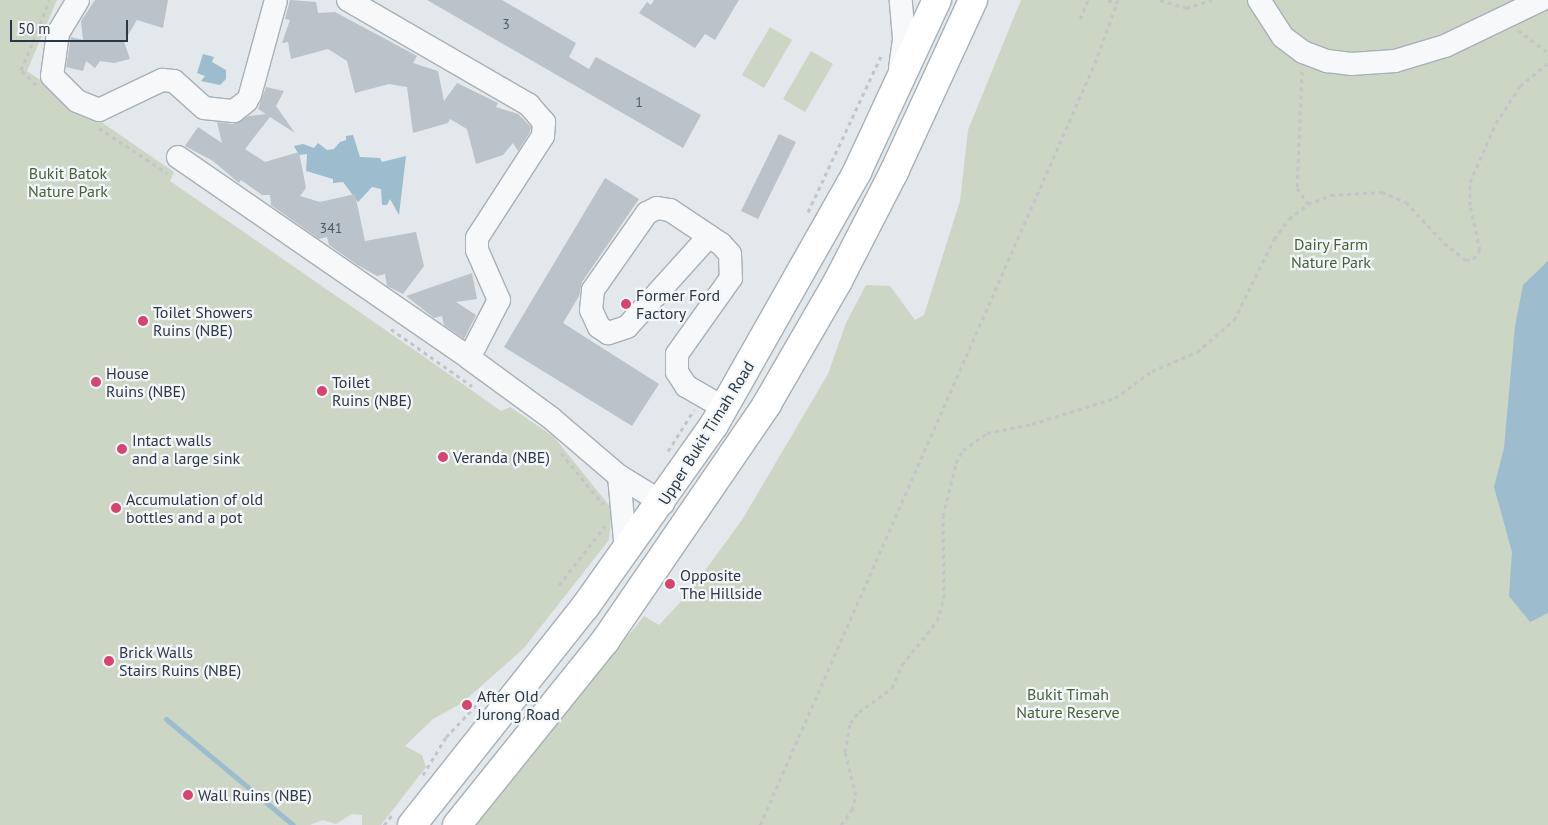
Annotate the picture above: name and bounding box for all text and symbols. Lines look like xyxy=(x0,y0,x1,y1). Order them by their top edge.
scale bar xyxy=(12,10,130,42)
house number: 3 xyxy=(502,16,510,32)
text: 50 m xyxy=(18,19,51,38)
house number: 1 xyxy=(635,94,643,110)
park label: Bukit Batok Nature Park xyxy=(28,163,108,201)
house number: 341 xyxy=(320,220,342,236)
park label: Dairy Farm Nature Park xyxy=(1291,234,1371,272)
place label: Former Ford Factory xyxy=(636,285,720,323)
marker: Former Ford Factory xyxy=(620,298,632,310)
place label: Toilet Showers Ruins (NBE) xyxy=(153,302,253,340)
marker: Toilet Showers Ruins (NBE) xyxy=(137,315,149,327)
street label: Upper Bukit Timah Road xyxy=(654,357,758,509)
place label: House Ruins (NBE) xyxy=(106,363,186,401)
place label: Toilet Ruins (NBE) xyxy=(332,372,412,410)
marker: House Ruins (NBE) xyxy=(90,376,102,388)
marker: Toilet Ruins (NBE) xyxy=(316,385,328,397)
place label: Intact walls and a large sink xyxy=(132,430,240,468)
marker: Intact walls and a large sink xyxy=(116,443,128,455)
place label: Veranda (NBE) xyxy=(453,447,550,467)
marker: Veranda (NBE) xyxy=(437,451,449,463)
place label: Accumulation of old bottles and a pot xyxy=(126,489,263,527)
marker: Accumulation of old bottles and a pot xyxy=(110,502,122,514)
place label: Opposite The Hillside xyxy=(680,565,762,603)
marker: Opposite The Hillside xyxy=(664,578,676,590)
place label: Brick Walls Stairs Ruins (NBE) xyxy=(119,642,241,680)
marker: Brick Walls Stairs Ruins (NBE) xyxy=(103,655,115,667)
park label: Bukit Timah Nature Reserve xyxy=(1016,684,1120,722)
place label: After Old Jurong Road xyxy=(477,686,560,724)
marker: After Old Jurong Road xyxy=(461,699,473,711)
place label: Wall Ruins (NBE) xyxy=(198,785,312,805)
marker: Wall Ruins (NBE) xyxy=(182,789,194,801)

